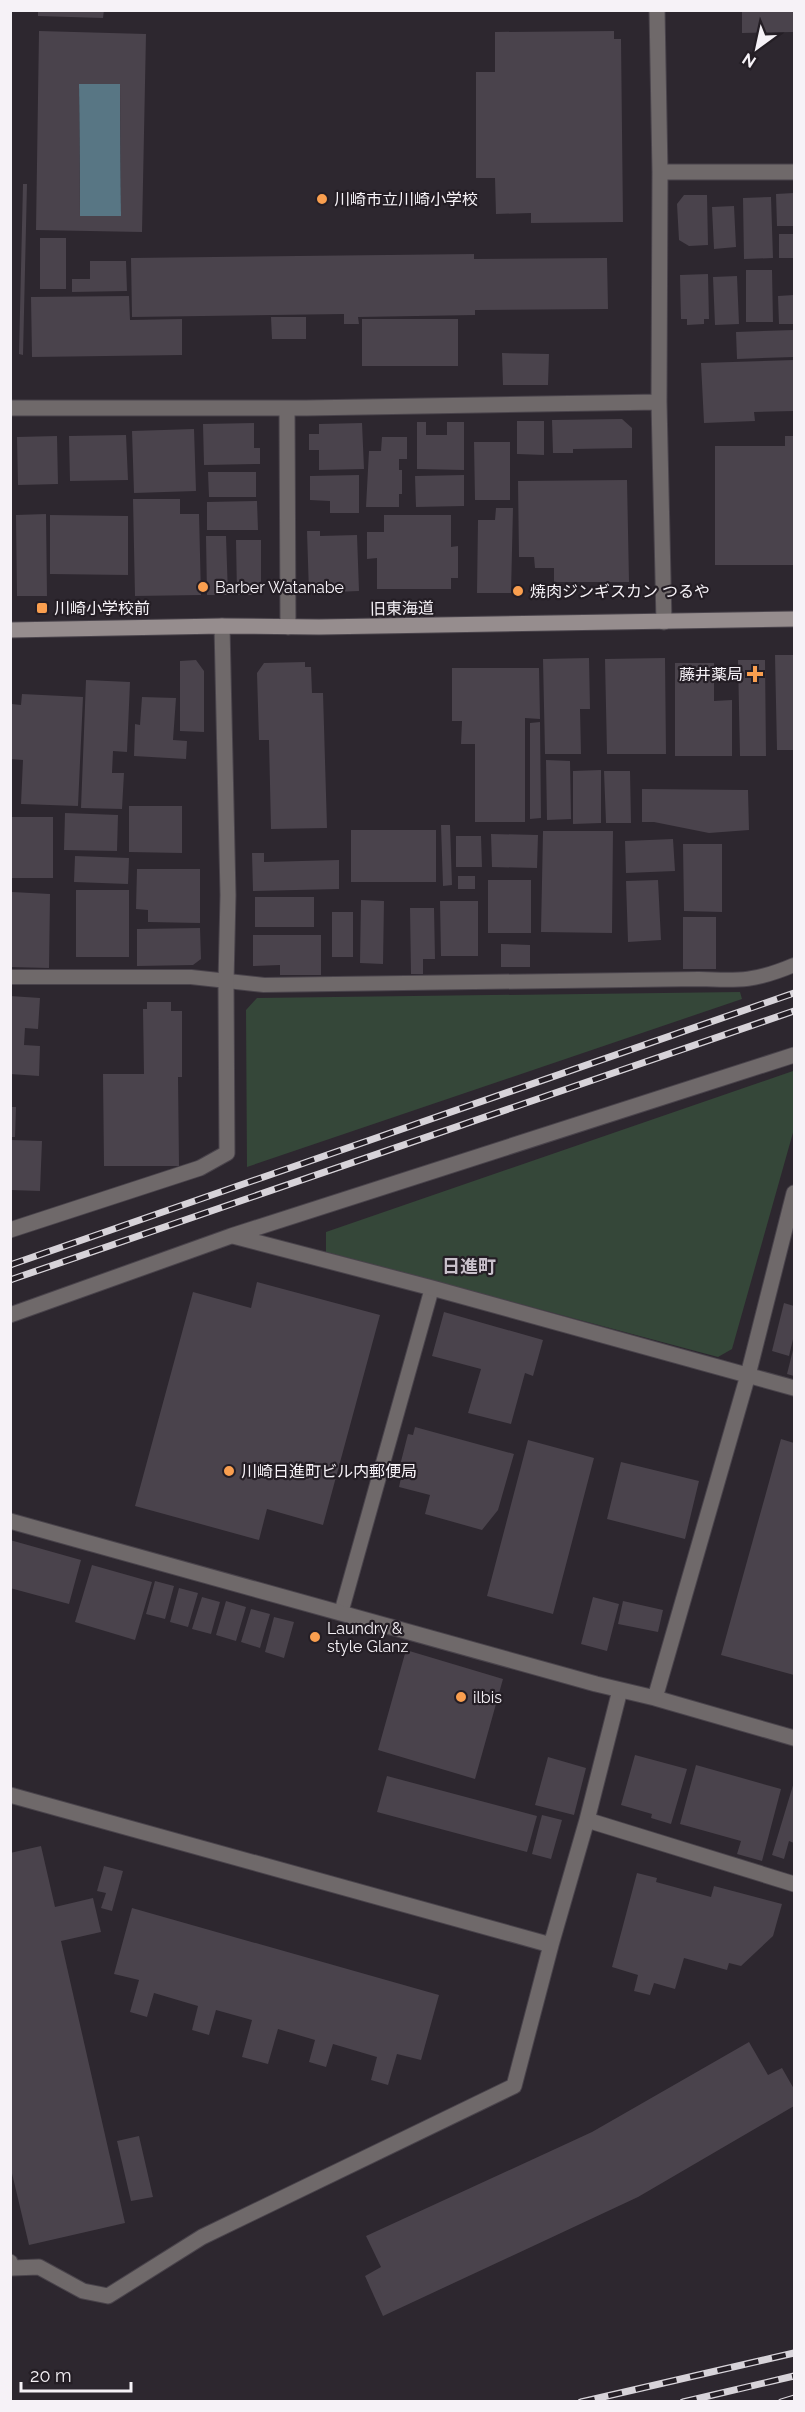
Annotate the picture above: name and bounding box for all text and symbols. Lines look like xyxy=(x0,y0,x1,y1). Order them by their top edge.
north arrow xyxy=(727,18,787,78)
text: N xyxy=(739,49,759,71)
place label: 川崎市立川崎小学校 xyxy=(334,190,478,209)
marker: 川崎市立川崎小学校 xyxy=(315,192,329,206)
place label: Barber Watanabe xyxy=(215,578,344,597)
marker: Barber Watanabe xyxy=(196,580,210,594)
place label: 焼肉ジンギスカン つるや xyxy=(530,582,710,601)
marker: 焼肉ジンギスカン つるや xyxy=(511,584,525,598)
street label: 旧東海道 xyxy=(370,598,434,619)
place label: 川崎小学校前 xyxy=(54,599,150,618)
marker: 川崎小学校前 xyxy=(35,601,49,615)
place label: 藤井薬局 xyxy=(679,665,743,684)
marker: 藤井薬局 xyxy=(748,667,762,681)
district label: 日進町 xyxy=(442,1256,496,1277)
place label: 川崎日進町ビル内郵便局 xyxy=(241,1462,417,1481)
marker: 川崎日進町ビル内郵便局 xyxy=(222,1464,236,1478)
place label: Laundry & style Glanz xyxy=(327,1619,408,1656)
marker: Laundry & style Glanz xyxy=(308,1630,322,1644)
place label: ilbis xyxy=(473,1688,502,1707)
marker: ilbis xyxy=(454,1690,468,1704)
scale bar xyxy=(21,2355,130,2393)
text: 20 m xyxy=(30,2365,72,2386)

